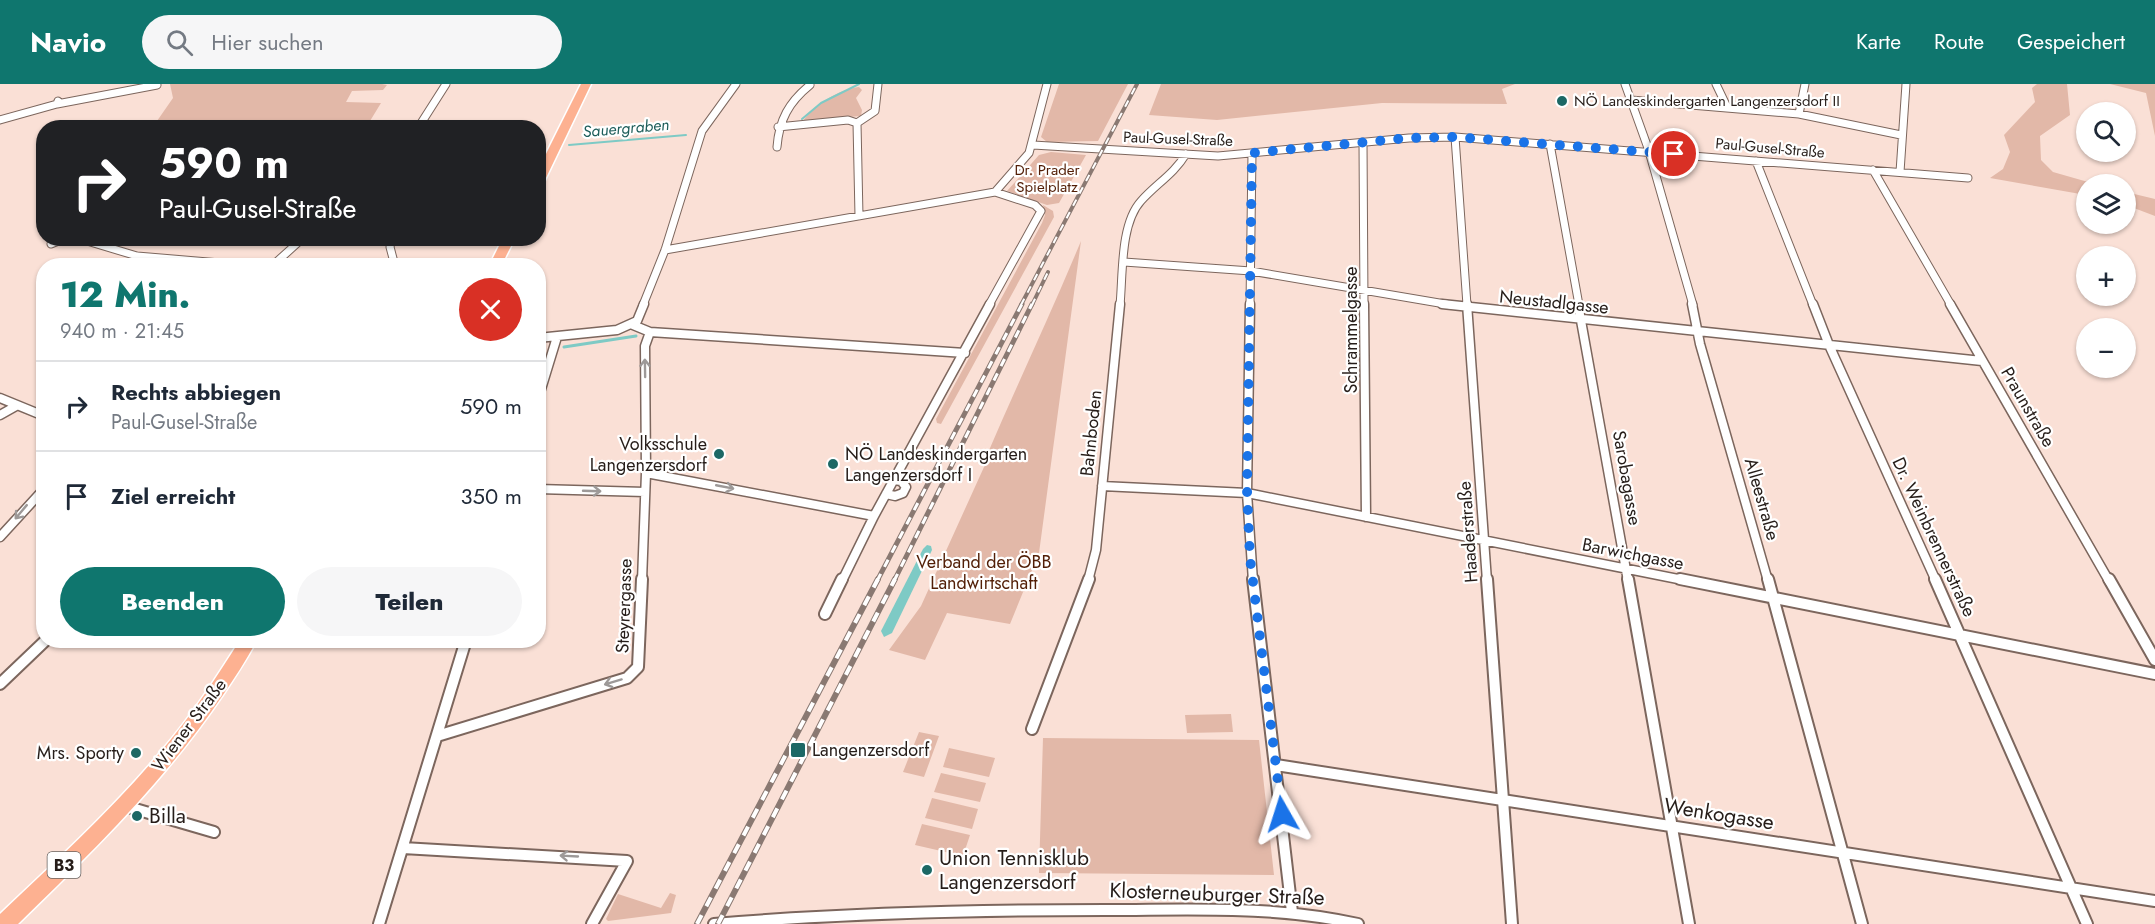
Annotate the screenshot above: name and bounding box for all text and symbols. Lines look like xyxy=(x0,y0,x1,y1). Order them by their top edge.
search box xyxy=(142,15,562,69)
text: Navio xyxy=(30,22,106,63)
icon: search xyxy=(163,26,196,59)
text: Hier suchen xyxy=(211,26,324,58)
text: Karte xyxy=(1856,27,1901,57)
text: Route xyxy=(1934,27,1984,57)
text: Gespeichert xyxy=(2017,27,2125,57)
place label: NÖ Landeskindergarten Langenzersdorf II xyxy=(1574,90,1840,112)
marker: NÖ Landeskindergarten Langenzersdorf II xyxy=(1555,94,1569,108)
map controls xyxy=(2076,102,2136,378)
button: search xyxy=(2076,102,2136,162)
water label: Sauergraben xyxy=(582,113,670,143)
street label: Paul-Gusel-Straße xyxy=(1123,126,1233,152)
pin xyxy=(1648,128,1699,179)
street label: Paul-Gusel-Straße xyxy=(1714,132,1826,164)
text: 590 m xyxy=(159,133,289,194)
icon: arrive xyxy=(1657,137,1690,170)
icon: right xyxy=(60,144,138,222)
park label: Dr. Prader Spielplatz xyxy=(1014,159,1080,198)
button: layers xyxy=(2076,174,2136,234)
text: Paul-Gusel-Straße xyxy=(159,189,356,228)
button: + xyxy=(2076,246,2136,306)
street label: Schrammelgasse xyxy=(1338,267,1364,393)
text: 12 Min. xyxy=(60,268,190,320)
button: close xyxy=(459,278,522,341)
street label: Neustadlgasse xyxy=(1498,283,1610,321)
text: 940 m · 21:45 xyxy=(60,317,184,346)
button: − xyxy=(2076,318,2136,378)
one-way arrow xyxy=(640,358,651,378)
street label: Praunstraße xyxy=(1994,362,2062,452)
text: Rechts abbiegen xyxy=(111,376,281,408)
street label: Bahnboden xyxy=(1074,389,1108,477)
icon: right xyxy=(60,390,93,423)
text: 590 m xyxy=(460,390,522,422)
text: Paul-Gusel-Straße xyxy=(111,408,257,437)
street label: Sarobagasse xyxy=(1606,429,1648,527)
place label: Volksschule Langenzersdorf xyxy=(590,431,708,478)
place label: NÖ Landeskindergarten Langenzersdorf I xyxy=(845,441,1027,488)
marker: Volksschule Langenzersdorf xyxy=(712,447,726,461)
street label: Dr. Weinbrennerstraße xyxy=(1886,453,1982,621)
street label: Alleestraße xyxy=(1738,455,1786,543)
marker: NÖ Landeskindergarten Langenzersdorf I xyxy=(826,457,840,471)
icon: arrive xyxy=(60,480,93,513)
text: Ziel erreicht xyxy=(111,480,235,512)
text: 350 m xyxy=(461,480,522,512)
street label: Haaderstraße xyxy=(1451,480,1485,584)
one-way arrow xyxy=(714,482,734,493)
one-way arrow xyxy=(581,485,601,496)
one-way arrow xyxy=(15,504,28,520)
street label: Barwichgasse xyxy=(1580,531,1686,577)
park label: Verband der ÖBB Landwirtschaft xyxy=(916,549,1052,596)
street label: Steyrergasse xyxy=(609,558,639,654)
button: Beenden xyxy=(60,567,285,636)
button: Teilen xyxy=(297,567,522,636)
street label: Wiener Straße xyxy=(145,673,233,777)
one-way arrow xyxy=(604,677,623,688)
place label: Langenzersdorf xyxy=(812,737,930,763)
place label: Mrs. Sporty xyxy=(37,740,124,766)
marker: Langenzersdorf xyxy=(789,741,807,759)
marker: Mrs. Sporty xyxy=(129,746,143,760)
position arrow xyxy=(1250,782,1314,846)
street label: Wenkogasse xyxy=(1662,790,1776,838)
place label: Billa xyxy=(149,801,186,831)
marker: Billa xyxy=(130,809,144,823)
place label: Union Tennisklub Langenzersdorf xyxy=(939,843,1089,897)
one-way arrow xyxy=(559,851,579,862)
road number: B3 xyxy=(48,852,80,878)
marker: Union Tennisklub Langenzersdorf xyxy=(920,863,934,877)
street label: Klosterneuburger Straße xyxy=(1109,875,1325,913)

